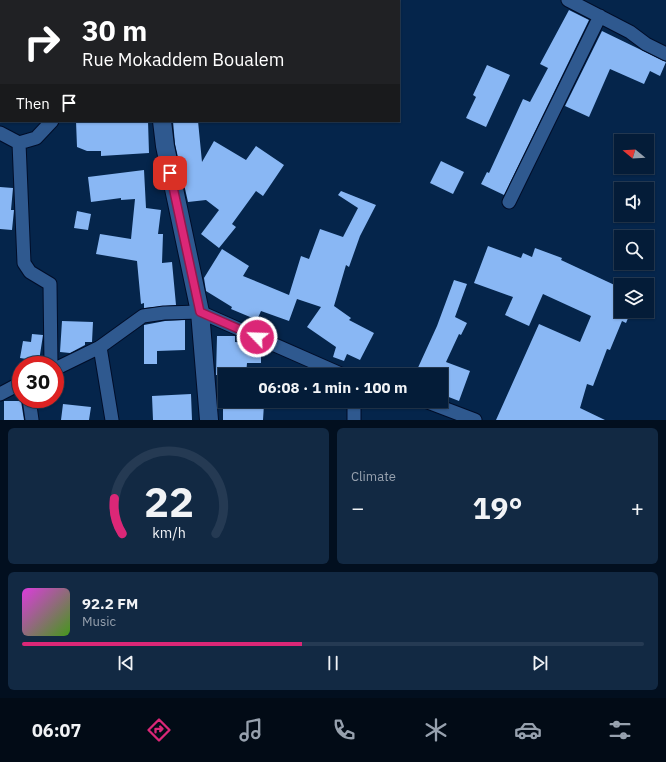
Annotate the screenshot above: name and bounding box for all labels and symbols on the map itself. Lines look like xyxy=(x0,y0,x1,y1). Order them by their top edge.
north arrow xyxy=(614,134,654,174)
pin xyxy=(153,156,187,190)
position arrow xyxy=(236,316,278,358)
speed limit sign: 30 xyxy=(12,356,64,408)

